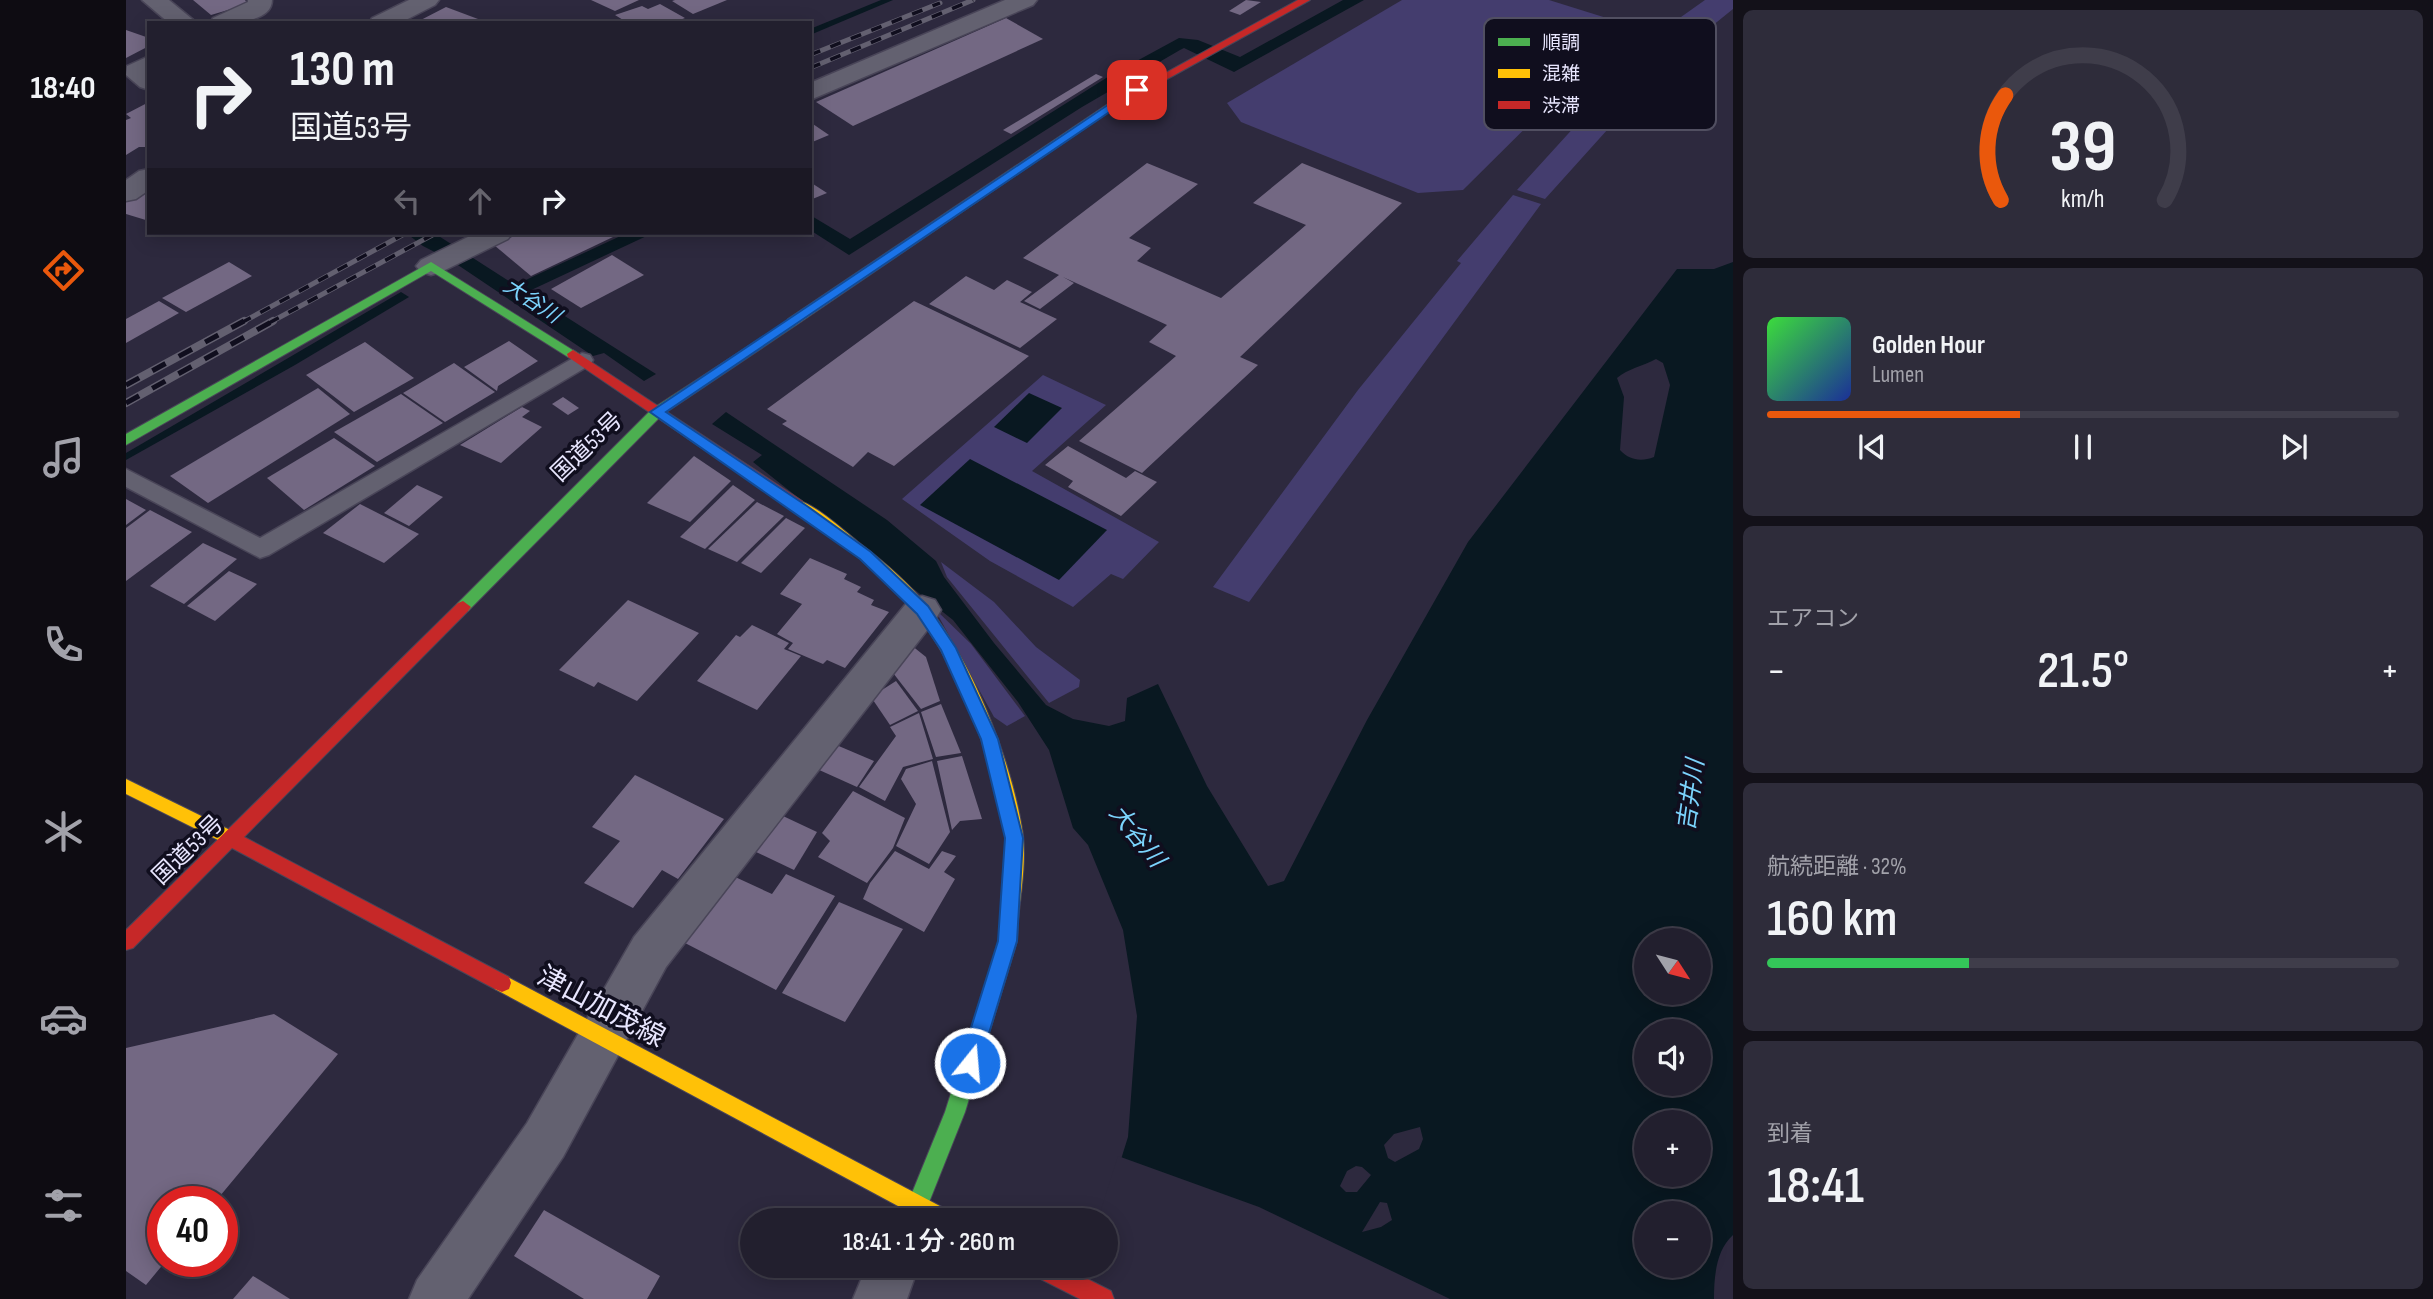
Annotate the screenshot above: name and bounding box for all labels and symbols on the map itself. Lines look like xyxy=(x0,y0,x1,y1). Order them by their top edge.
legend xyxy=(1484,18,1716,130)
text: 順調 xyxy=(1542,32,1580,55)
pin xyxy=(1107,60,1167,120)
text: 混雑 xyxy=(1542,63,1580,86)
text: 渋滞 xyxy=(1542,95,1580,118)
water label: 大谷川 xyxy=(499,273,567,330)
street label: 国道53号 xyxy=(546,406,628,488)
water label: 吉井川 xyxy=(1672,754,1711,833)
water label: 大谷川 xyxy=(1103,799,1173,875)
street label: 国道53号 xyxy=(147,809,229,891)
north arrow xyxy=(1634,928,1712,1004)
street label: 津山加茂線 xyxy=(531,960,671,1054)
position arrow xyxy=(933,1026,1007,1100)
speed limit sign: 40 xyxy=(147,1186,238,1277)

